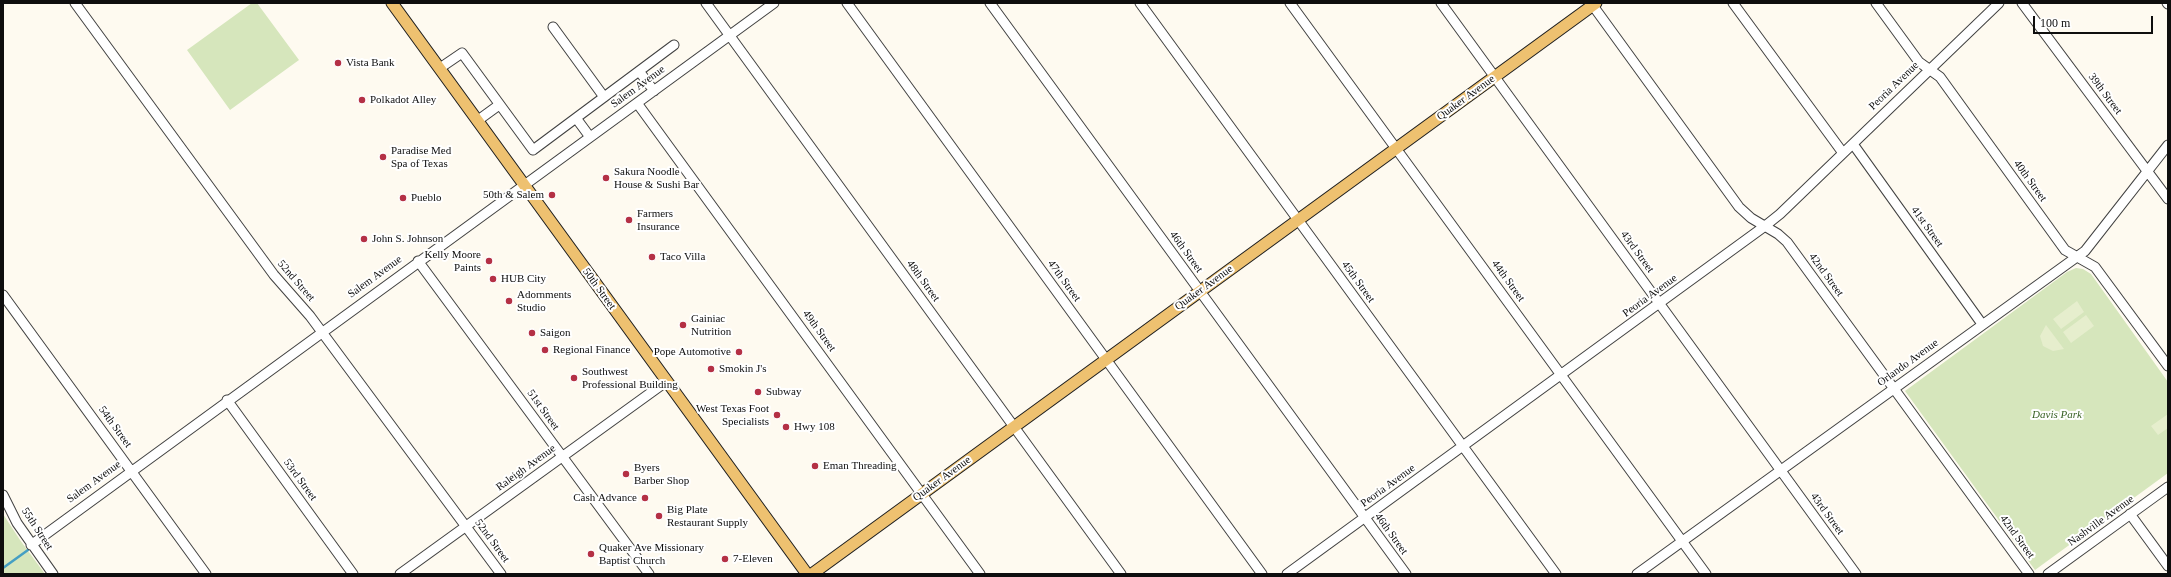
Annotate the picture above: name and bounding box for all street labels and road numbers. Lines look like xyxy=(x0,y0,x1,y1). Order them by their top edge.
street label: Peoria Avenue xyxy=(1866,59,1922,113)
street label: Salem Avenue xyxy=(608,63,668,111)
street label: 39th Street xyxy=(2085,71,2125,117)
street label: Quaker Avenue xyxy=(1434,73,1498,123)
street label: 40th Street xyxy=(2011,158,2049,204)
street label: 41st Street xyxy=(1908,204,1946,250)
street label: 43rd Street xyxy=(1617,228,1657,276)
street label: 46th Street xyxy=(1167,229,1205,275)
street label: 42nd Street xyxy=(1806,251,1846,299)
street label: Salem Avenue xyxy=(345,253,405,301)
street label: 52nd Street xyxy=(274,258,318,304)
street label: 48th Street xyxy=(904,258,942,304)
street label: 47th Street xyxy=(1045,258,1083,304)
street label: 44th Street xyxy=(1489,258,1527,304)
street label: 45th Street xyxy=(1339,259,1377,305)
street label: Quaker Avenue xyxy=(1172,263,1236,313)
street label: 50th Street xyxy=(580,266,618,312)
street label: Peoria Avenue xyxy=(1620,272,1680,320)
street label: 49th Street xyxy=(800,308,838,354)
street label: Orlando Avenue xyxy=(1875,336,1941,390)
street label: 51st Street xyxy=(524,387,562,433)
street label: 54th Street xyxy=(96,404,134,450)
street label: Raleigh Avenue xyxy=(494,442,558,494)
street label: Quaker Avenue xyxy=(910,454,974,504)
street label: 53rd Street xyxy=(280,456,320,504)
street label: Salem Avenue xyxy=(64,458,124,506)
street label: Peoria Avenue xyxy=(1358,462,1418,510)
street label: 43rd Street xyxy=(1807,490,1847,538)
street label: Nashville Avenue xyxy=(2065,493,2137,549)
street label: 55th Street xyxy=(18,505,56,553)
street label: 46th Street xyxy=(1372,511,1410,557)
street label: 42nd Street xyxy=(1997,513,2037,561)
street label: 52nd Street xyxy=(472,517,512,565)

